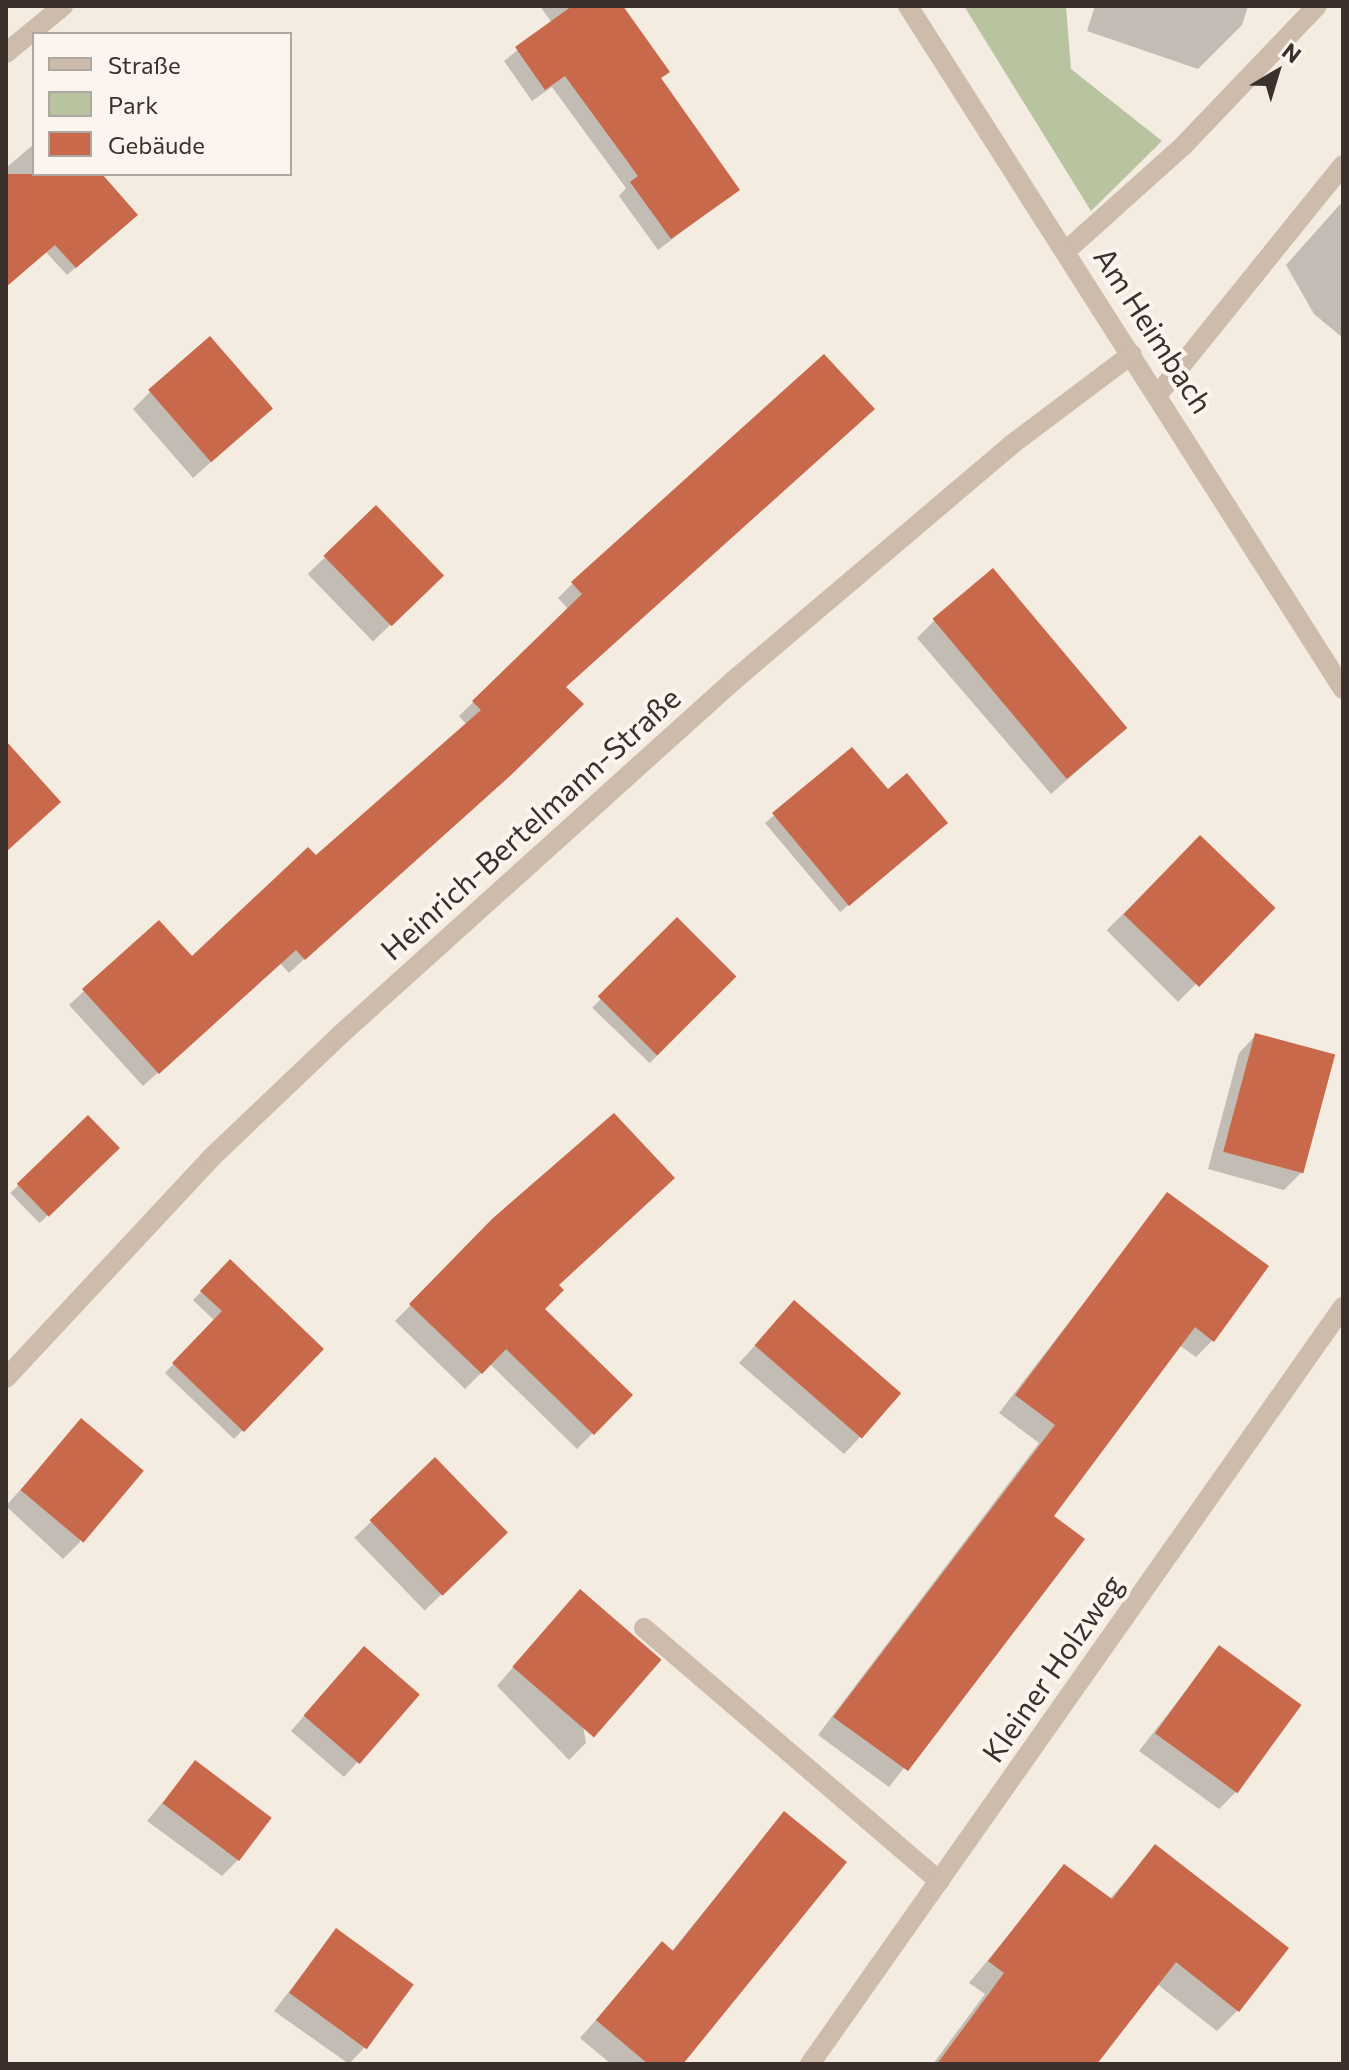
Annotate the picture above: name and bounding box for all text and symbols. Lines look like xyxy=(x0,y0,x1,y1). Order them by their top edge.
legend xyxy=(32,32,292,176)
north arrow xyxy=(1237,32,1317,112)
text: N xyxy=(1277,37,1307,68)
text: Straße xyxy=(108,50,181,79)
text: Park xyxy=(108,90,158,119)
text: Gebäude xyxy=(108,130,205,159)
street label: Am Heimbach xyxy=(1087,240,1221,420)
street label: Heinrich-Bertelmann-Straße xyxy=(373,679,687,967)
street label: Kleiner Holzweg xyxy=(974,1567,1130,1769)

